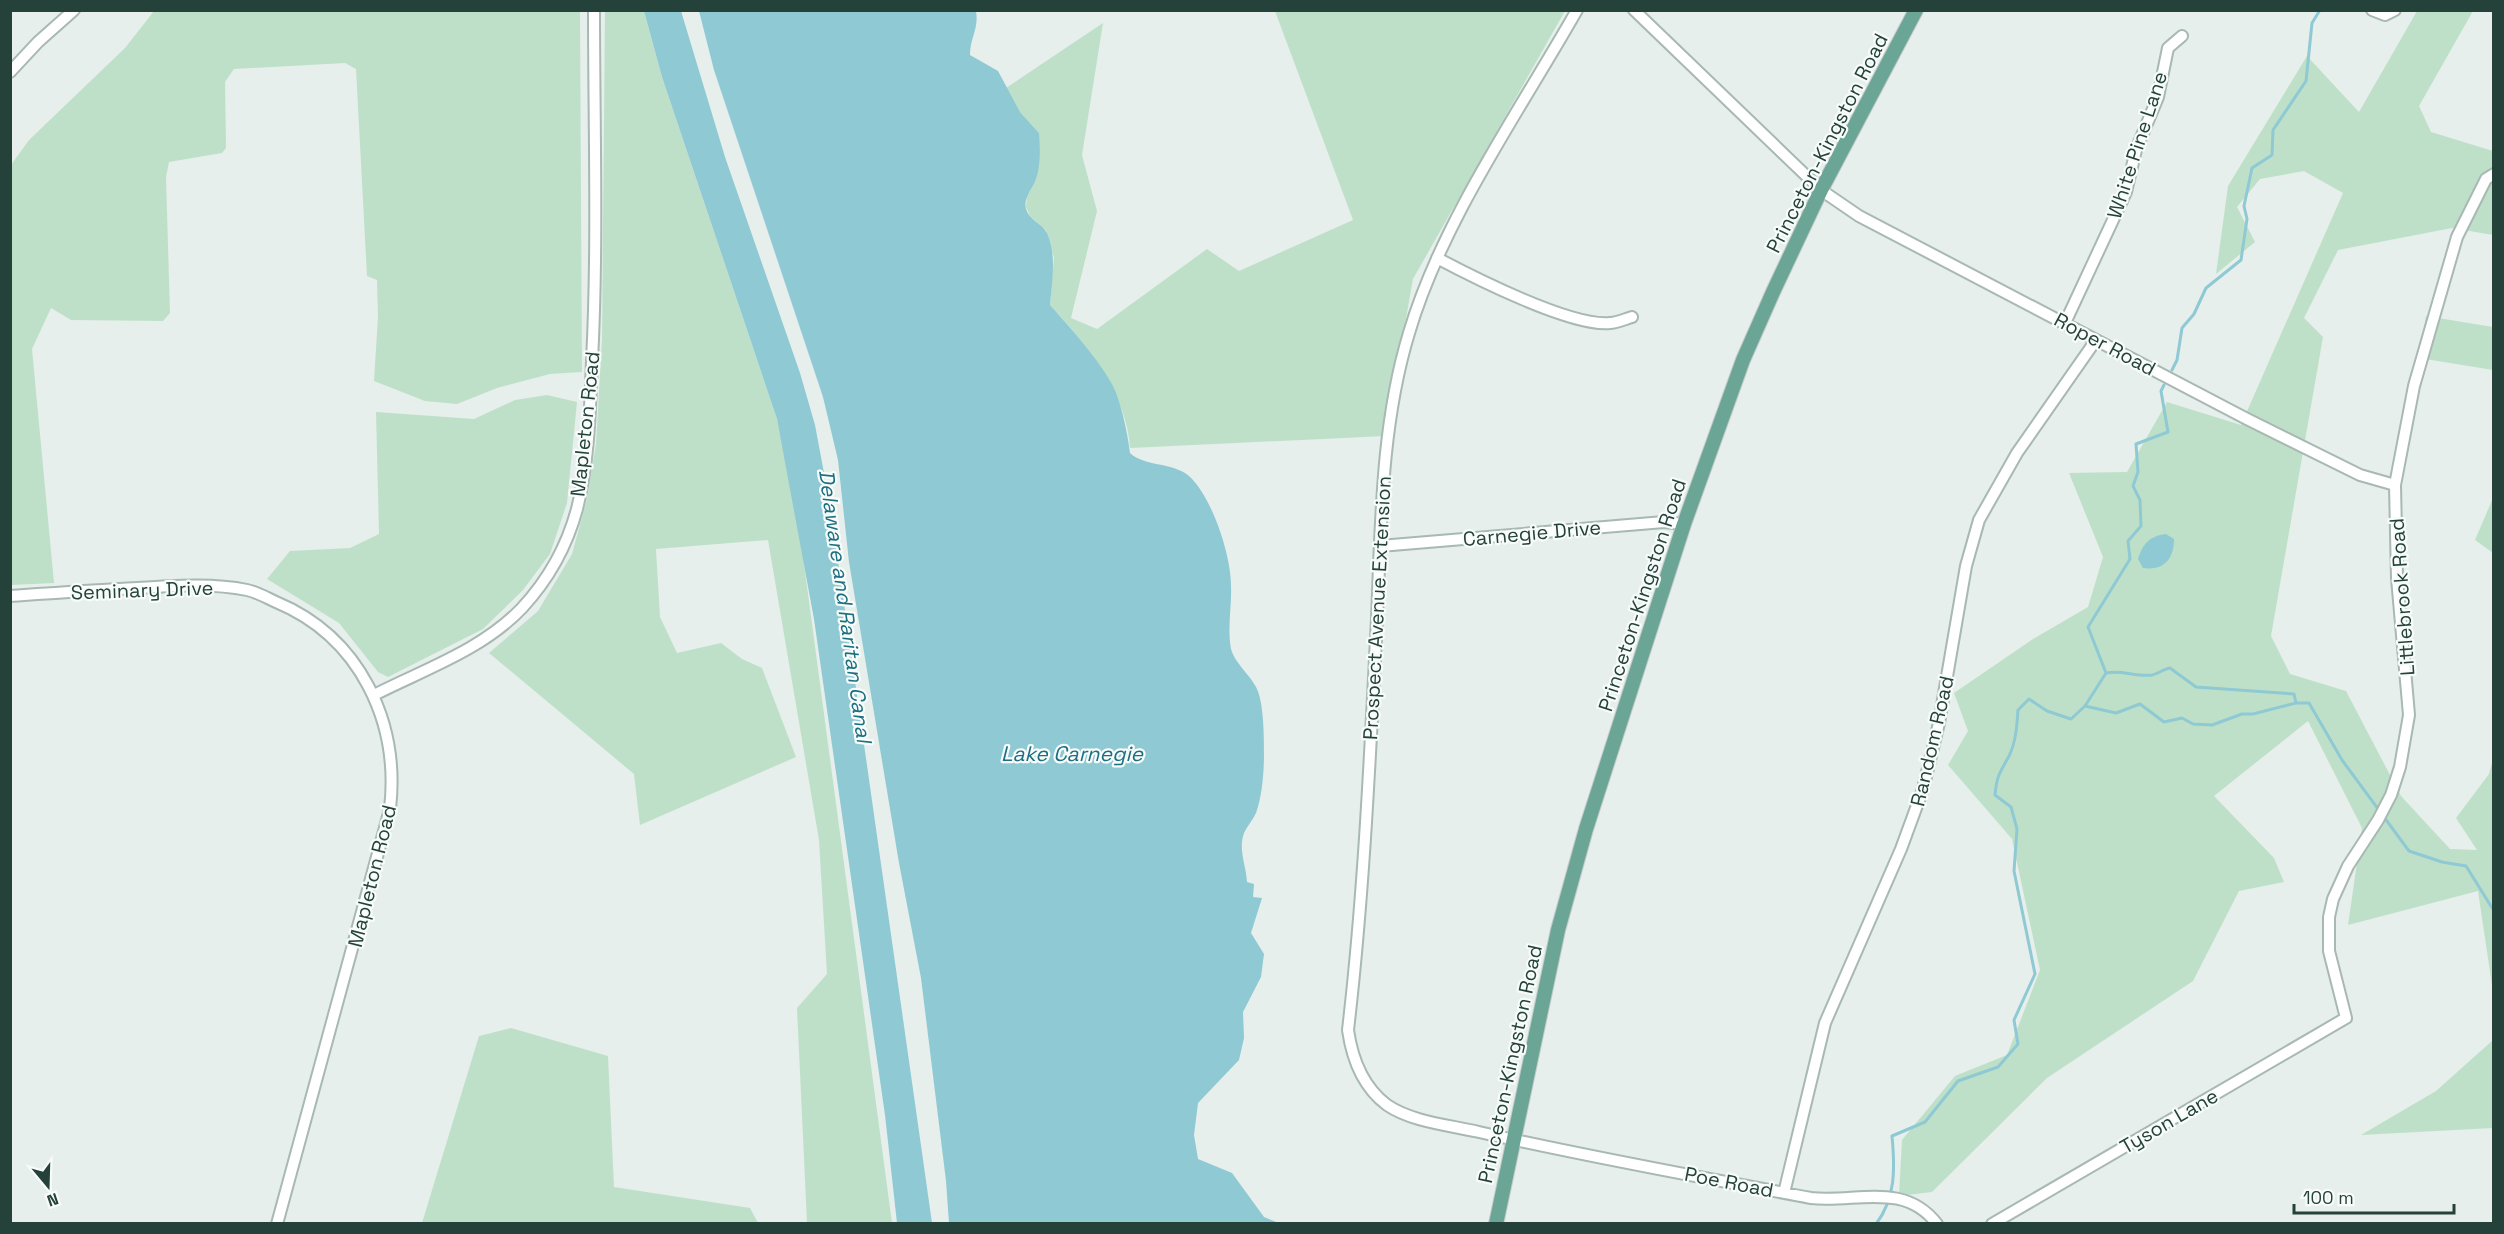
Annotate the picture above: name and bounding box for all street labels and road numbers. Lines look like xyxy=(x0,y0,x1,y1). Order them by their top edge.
street label: Princeton-Kingston Road xyxy=(1760,29,1894,257)
street label: White Pine Lane xyxy=(2101,68,2173,222)
street label: Roper Road xyxy=(2050,306,2160,382)
street label: Mapleton Road xyxy=(564,350,606,498)
street label: Prospect Avenue Extension xyxy=(1357,475,1397,741)
street label: Princeton-Kingston Road xyxy=(1592,475,1692,715)
street label: Carnegie Drive xyxy=(1462,514,1602,552)
street label: Littlebrook Road xyxy=(2384,517,2420,677)
street label: Seminary Drive xyxy=(70,575,214,605)
street label: Random Road xyxy=(1904,673,1960,809)
street label: Mapleton Road xyxy=(342,802,402,950)
street label: Princeton-Kingston Road xyxy=(1472,943,1548,1185)
street label: Tyson Lane xyxy=(2115,1082,2223,1160)
street label: Poe Road xyxy=(1682,1161,1776,1203)

